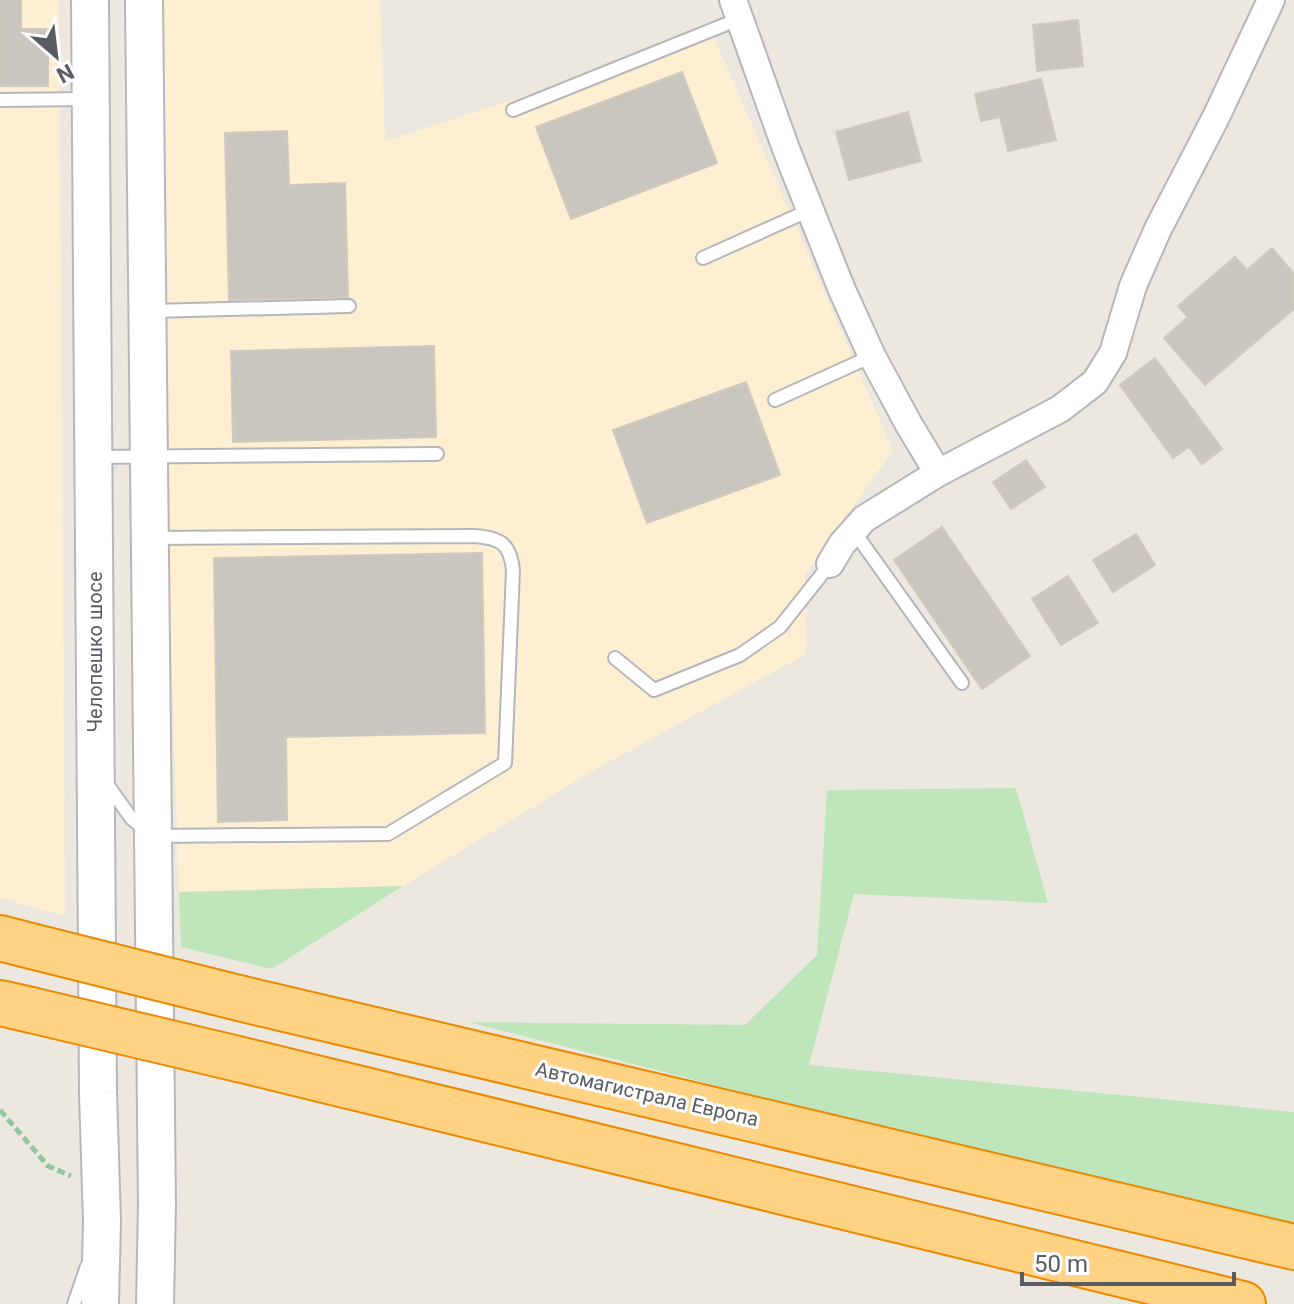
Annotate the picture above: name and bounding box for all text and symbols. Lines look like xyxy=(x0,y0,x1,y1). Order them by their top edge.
north arrow xyxy=(16,16,96,96)
text: N xyxy=(52,59,78,88)
street label: Челопешко шосе xyxy=(83,571,107,733)
street label: Автомагистрала Европа xyxy=(533,1057,761,1131)
scale bar xyxy=(1022,1236,1234,1286)
text: 50 m xyxy=(1034,1250,1088,1278)

